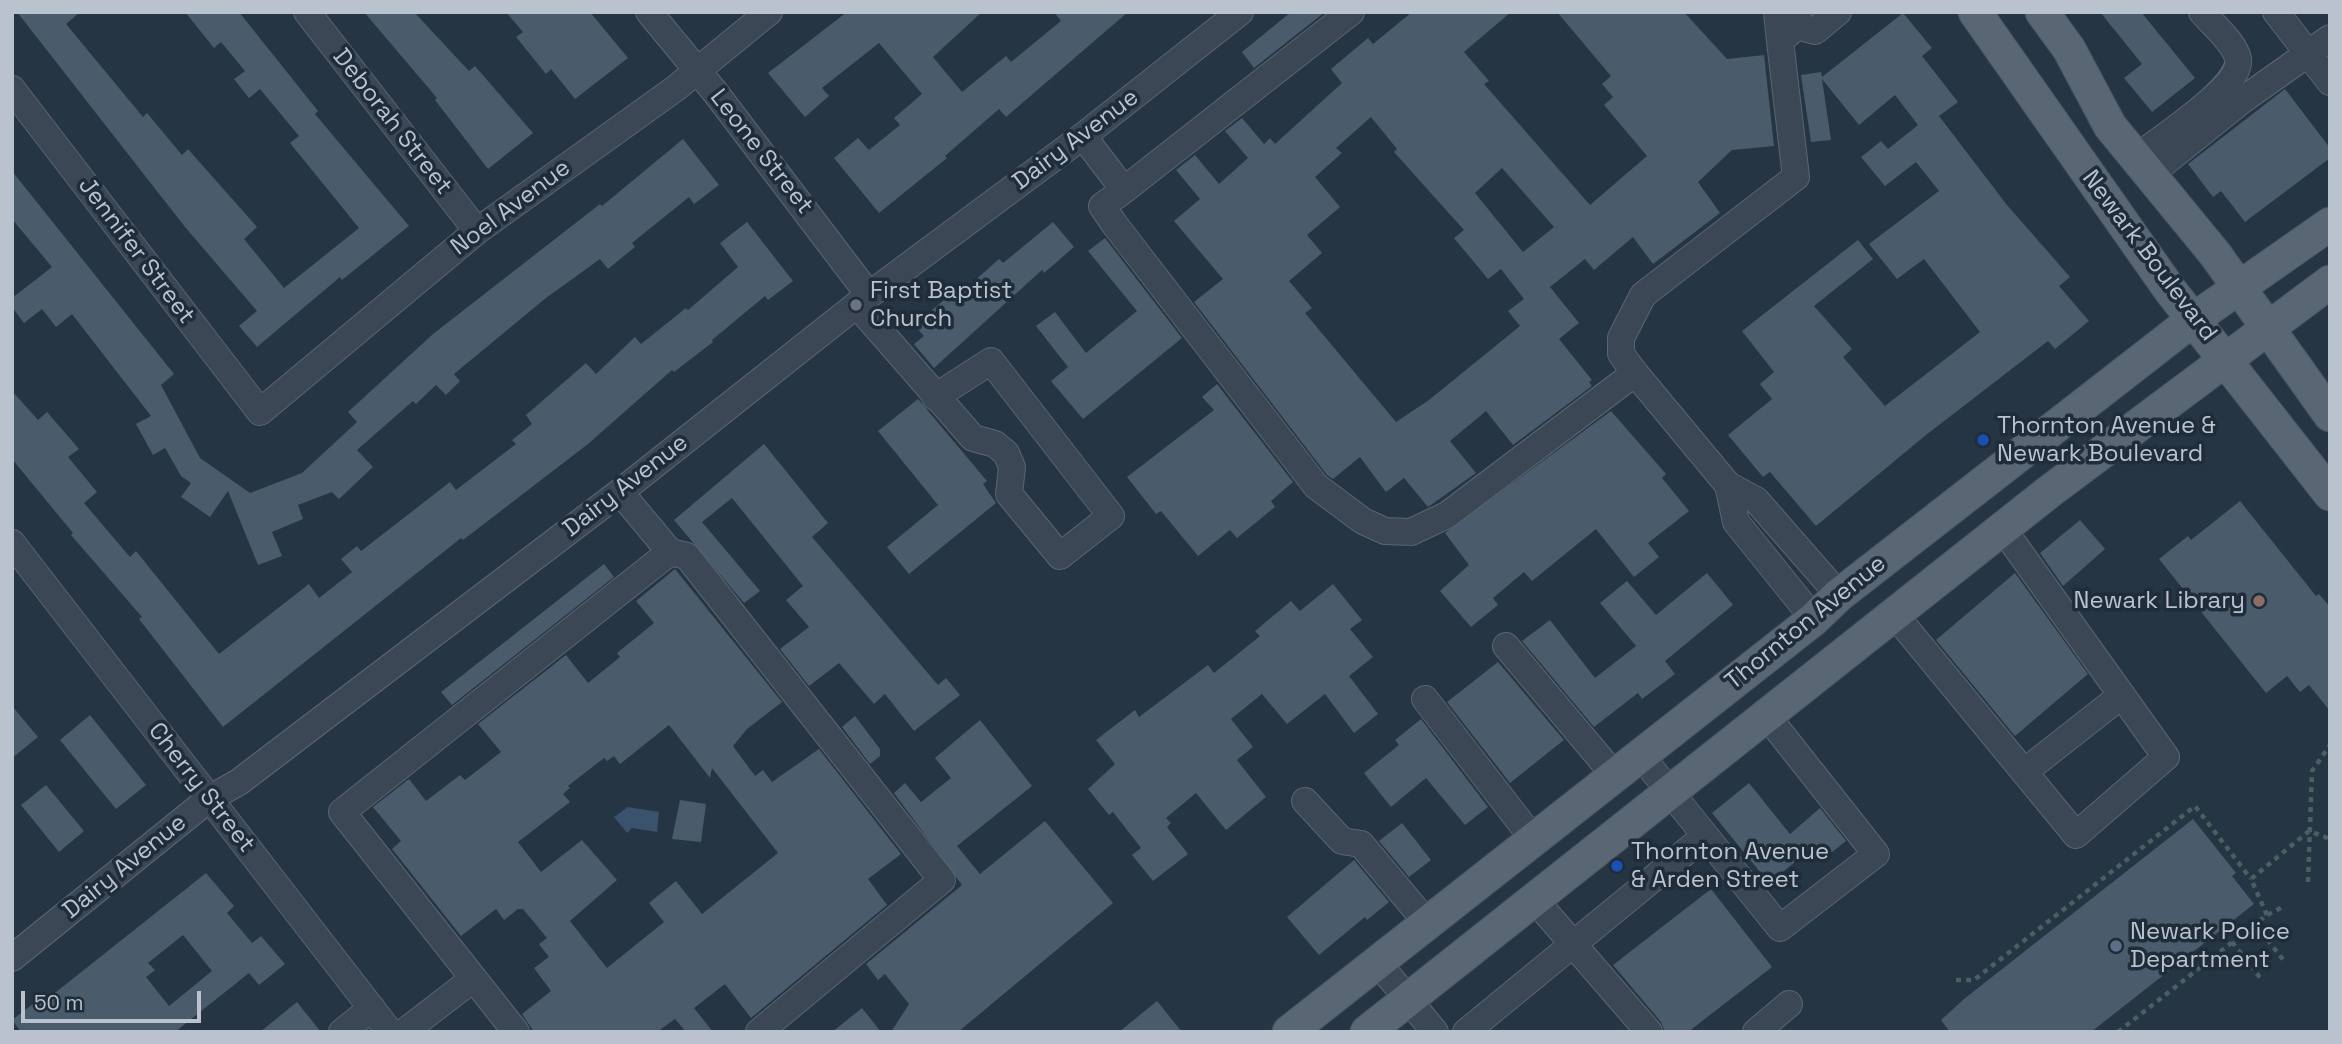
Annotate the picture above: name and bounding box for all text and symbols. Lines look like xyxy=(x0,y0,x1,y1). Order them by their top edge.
street label: Deborah Street xyxy=(326,43,458,201)
street label: Dairy Avenue xyxy=(1007,83,1145,197)
street label: Leone Street xyxy=(703,84,819,220)
street label: Noel Avenue xyxy=(446,154,576,262)
street label: Newark Boulevard xyxy=(2075,165,2223,347)
street label: Jennifer Street xyxy=(72,172,200,330)
place label: First Baptist Church xyxy=(870,277,1012,333)
marker: First Baptist Church xyxy=(848,297,864,313)
place label: Thornton Avenue & Newark Boulevard xyxy=(1997,412,2216,468)
street label: Dairy Avenue xyxy=(558,428,694,544)
marker: Thornton Avenue & Newark Boulevard xyxy=(1975,432,1991,448)
street label: Thornton Avenue xyxy=(1720,549,1892,697)
place label: Newark Library xyxy=(2074,587,2245,615)
marker: Newark Library xyxy=(2251,593,2267,609)
street label: Cherry Street xyxy=(141,717,261,859)
street label: Dairy Avenue xyxy=(58,809,192,925)
place label: Thornton Avenue & Arden Street xyxy=(1631,838,1829,894)
marker: Thornton Avenue & Arden Street xyxy=(1609,858,1625,874)
place label: Newark Police Department xyxy=(2130,918,2290,974)
marker: Newark Police Department xyxy=(2108,938,2124,954)
scale bar xyxy=(24,978,205,1022)
text: 50 m xyxy=(34,989,84,1016)

